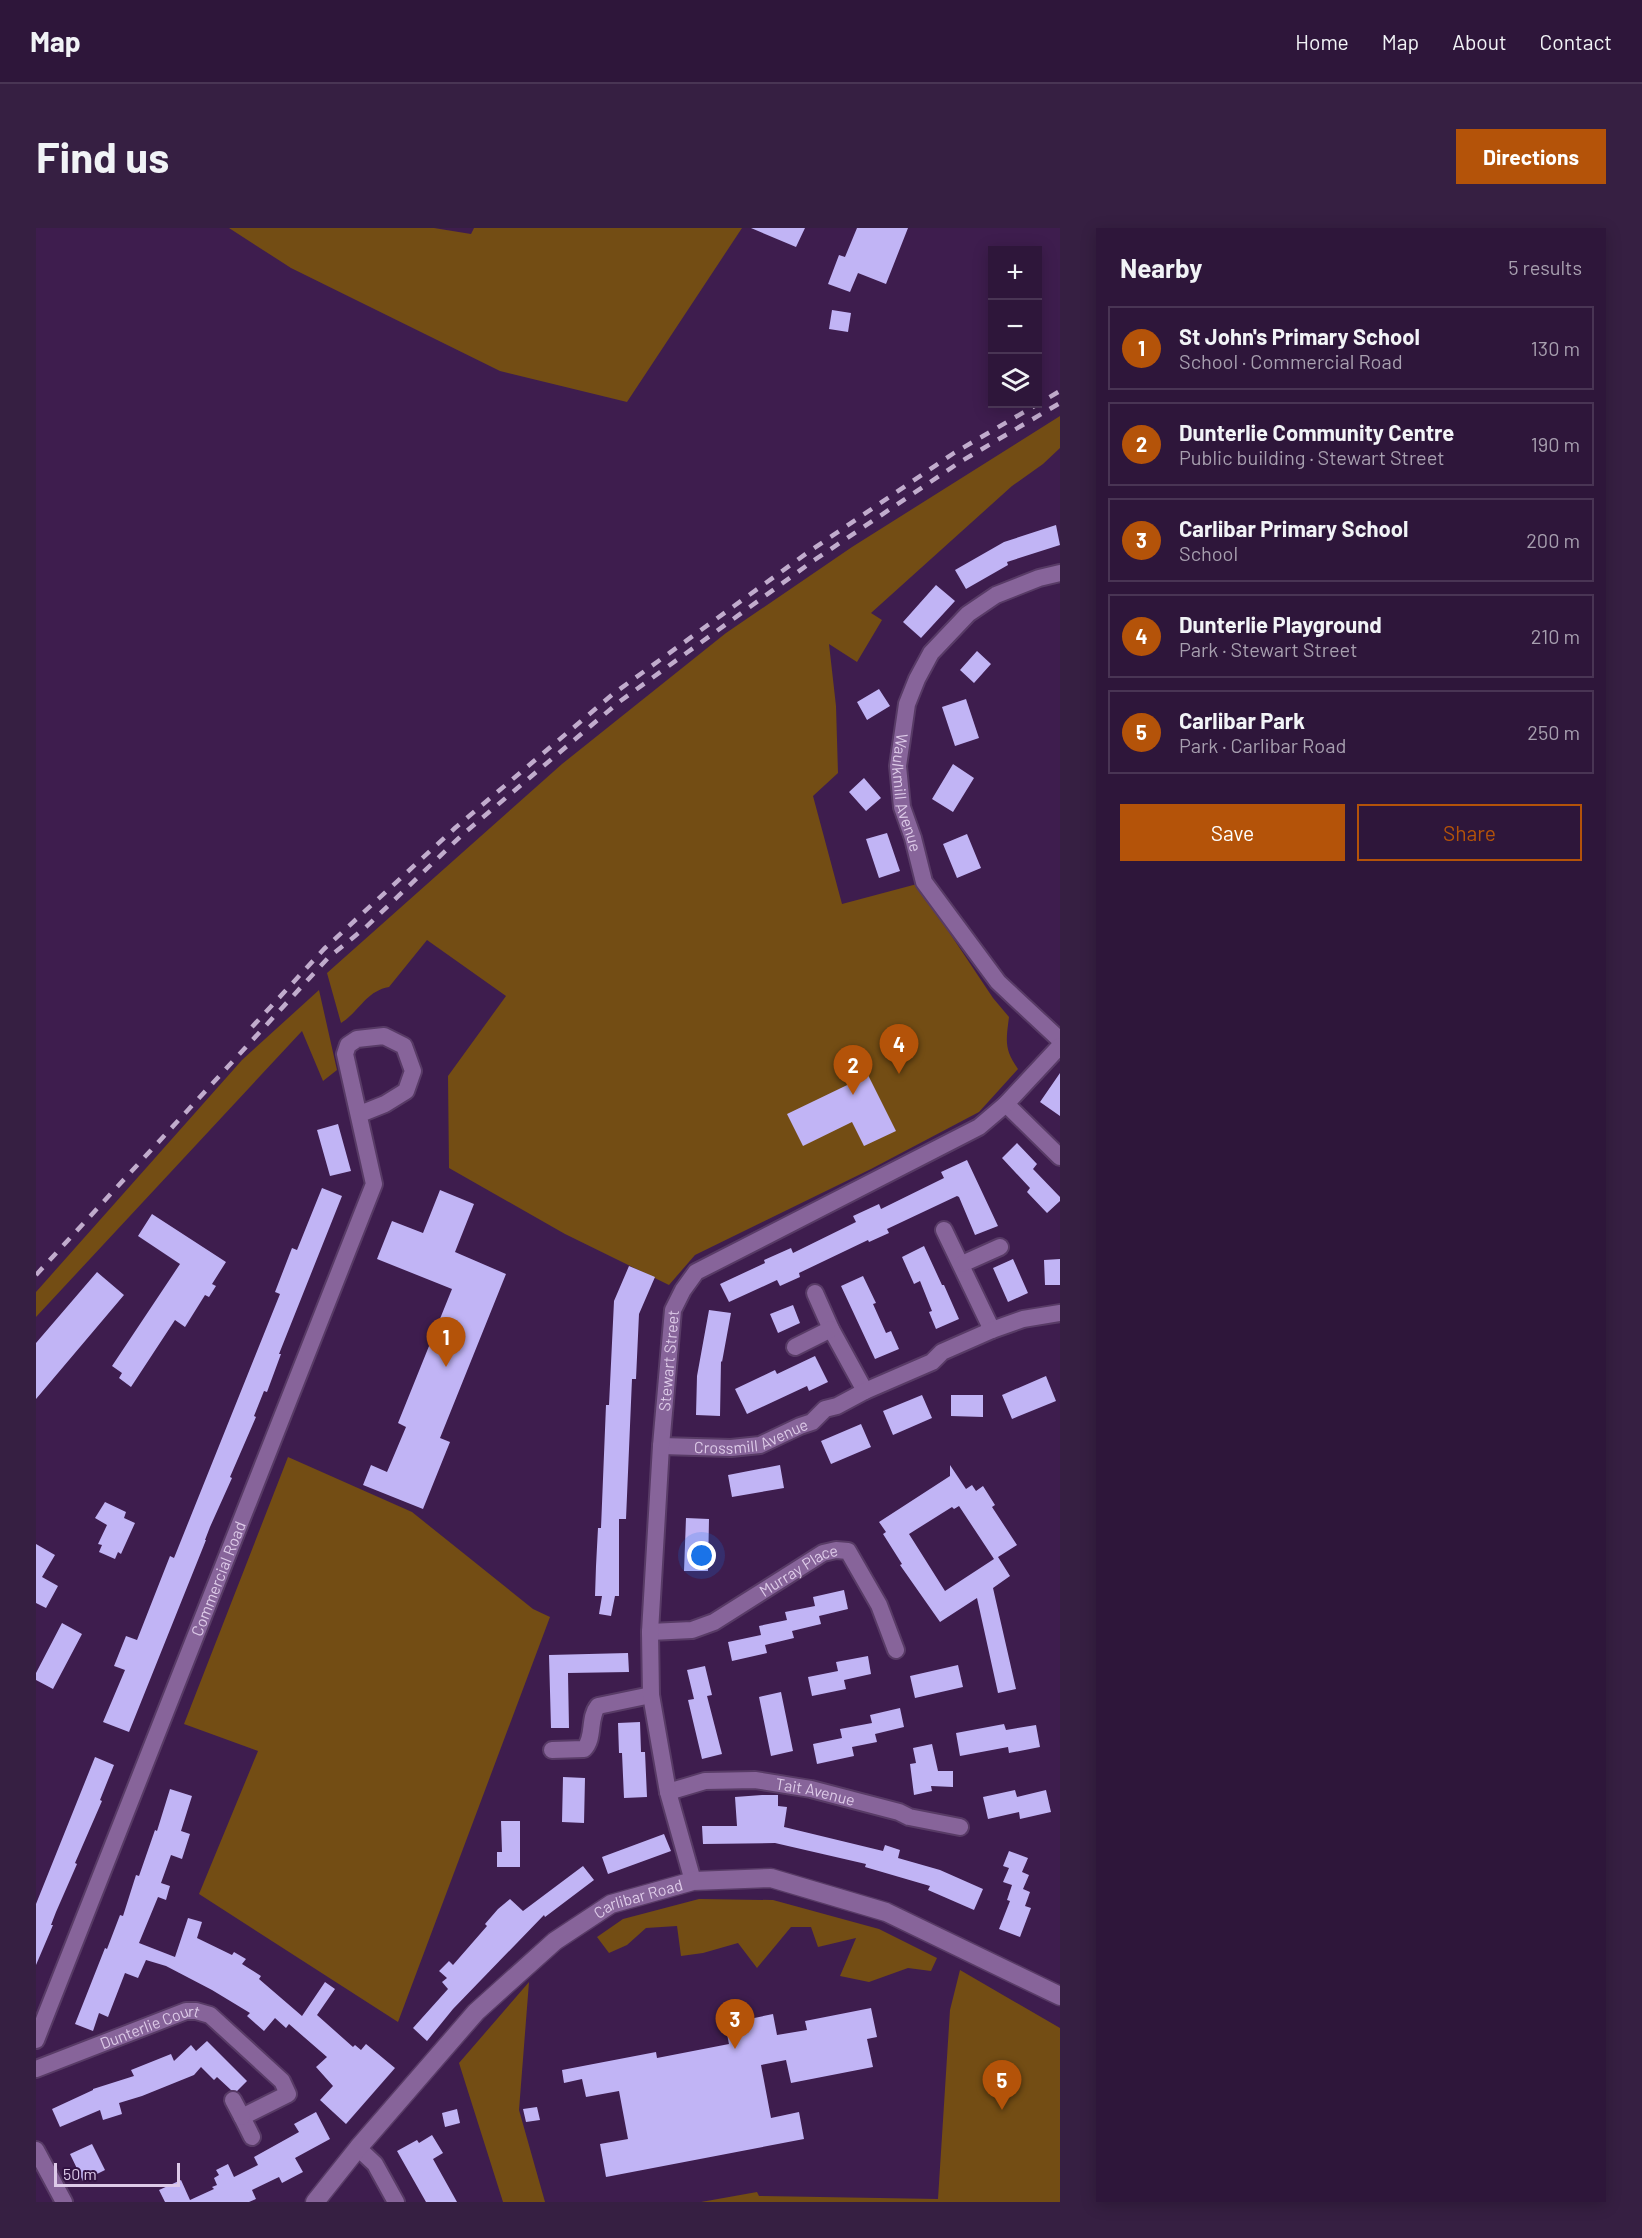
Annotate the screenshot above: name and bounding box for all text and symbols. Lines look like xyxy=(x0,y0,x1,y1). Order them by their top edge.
text: Map xyxy=(30,24,81,58)
text: Home xyxy=(1295,29,1349,54)
text: Map xyxy=(1382,29,1419,54)
text: About xyxy=(1452,29,1507,54)
text: Contact xyxy=(1540,29,1612,54)
button: Directions xyxy=(1456,129,1606,184)
text: Find us xyxy=(36,131,169,181)
map controls xyxy=(988,246,1042,408)
button: + xyxy=(988,246,1042,300)
text: Nearby xyxy=(1120,252,1202,283)
text: 5 results xyxy=(1508,255,1582,279)
button: − xyxy=(988,300,1042,354)
text: St John's Primary School xyxy=(1179,323,1420,349)
text: 1 xyxy=(1138,336,1145,360)
text: 130 m xyxy=(1531,336,1580,360)
text: School · Commercial Road xyxy=(1179,349,1403,373)
button: layers xyxy=(988,354,1042,408)
text: Dunterlie Community Centre xyxy=(1179,419,1454,445)
text: 2 xyxy=(1136,432,1147,456)
text: 190 m xyxy=(1531,432,1580,456)
text: Public building · Stewart Street xyxy=(1179,445,1445,469)
text: Carlibar Primary School xyxy=(1179,515,1408,541)
text: 3 xyxy=(1136,528,1147,552)
text: 200 m xyxy=(1526,528,1580,552)
text: School xyxy=(1179,541,1238,565)
text: Dunterlie Playground xyxy=(1179,611,1382,637)
text: 4 xyxy=(1135,624,1148,648)
text: 210 m xyxy=(1531,624,1580,648)
text: Park · Stewart Street xyxy=(1179,637,1357,661)
text: Carlibar Park xyxy=(1179,707,1305,733)
text: 5 xyxy=(1136,720,1147,744)
text: 250 m xyxy=(1527,720,1580,744)
street label: Waulkmill Avenue xyxy=(889,732,926,853)
text: Park · Carlibar Road xyxy=(1179,733,1346,757)
button: Save xyxy=(1120,804,1345,861)
button: Share xyxy=(1357,804,1582,861)
pin: 4 xyxy=(880,1024,918,1074)
pin: 2 xyxy=(834,1046,872,1095)
street label: Stewart Street xyxy=(654,1309,682,1412)
pin: 1 xyxy=(426,1318,466,1367)
street label: Crossmill Avenue xyxy=(694,1414,810,1457)
street label: Commercial Road xyxy=(186,1518,249,1639)
street label: Murray Place xyxy=(755,1540,839,1600)
your location xyxy=(687,1541,716,1570)
street label: Tait Avenue xyxy=(774,1773,857,1809)
street label: Carlibar Road xyxy=(590,1874,685,1922)
pin: 3 xyxy=(716,2000,754,2049)
street label: Dunterlie Court xyxy=(97,2001,202,2052)
pin: 5 xyxy=(982,2060,1022,2110)
scale bar xyxy=(54,2160,180,2188)
text: 50 m xyxy=(63,2164,97,2183)

